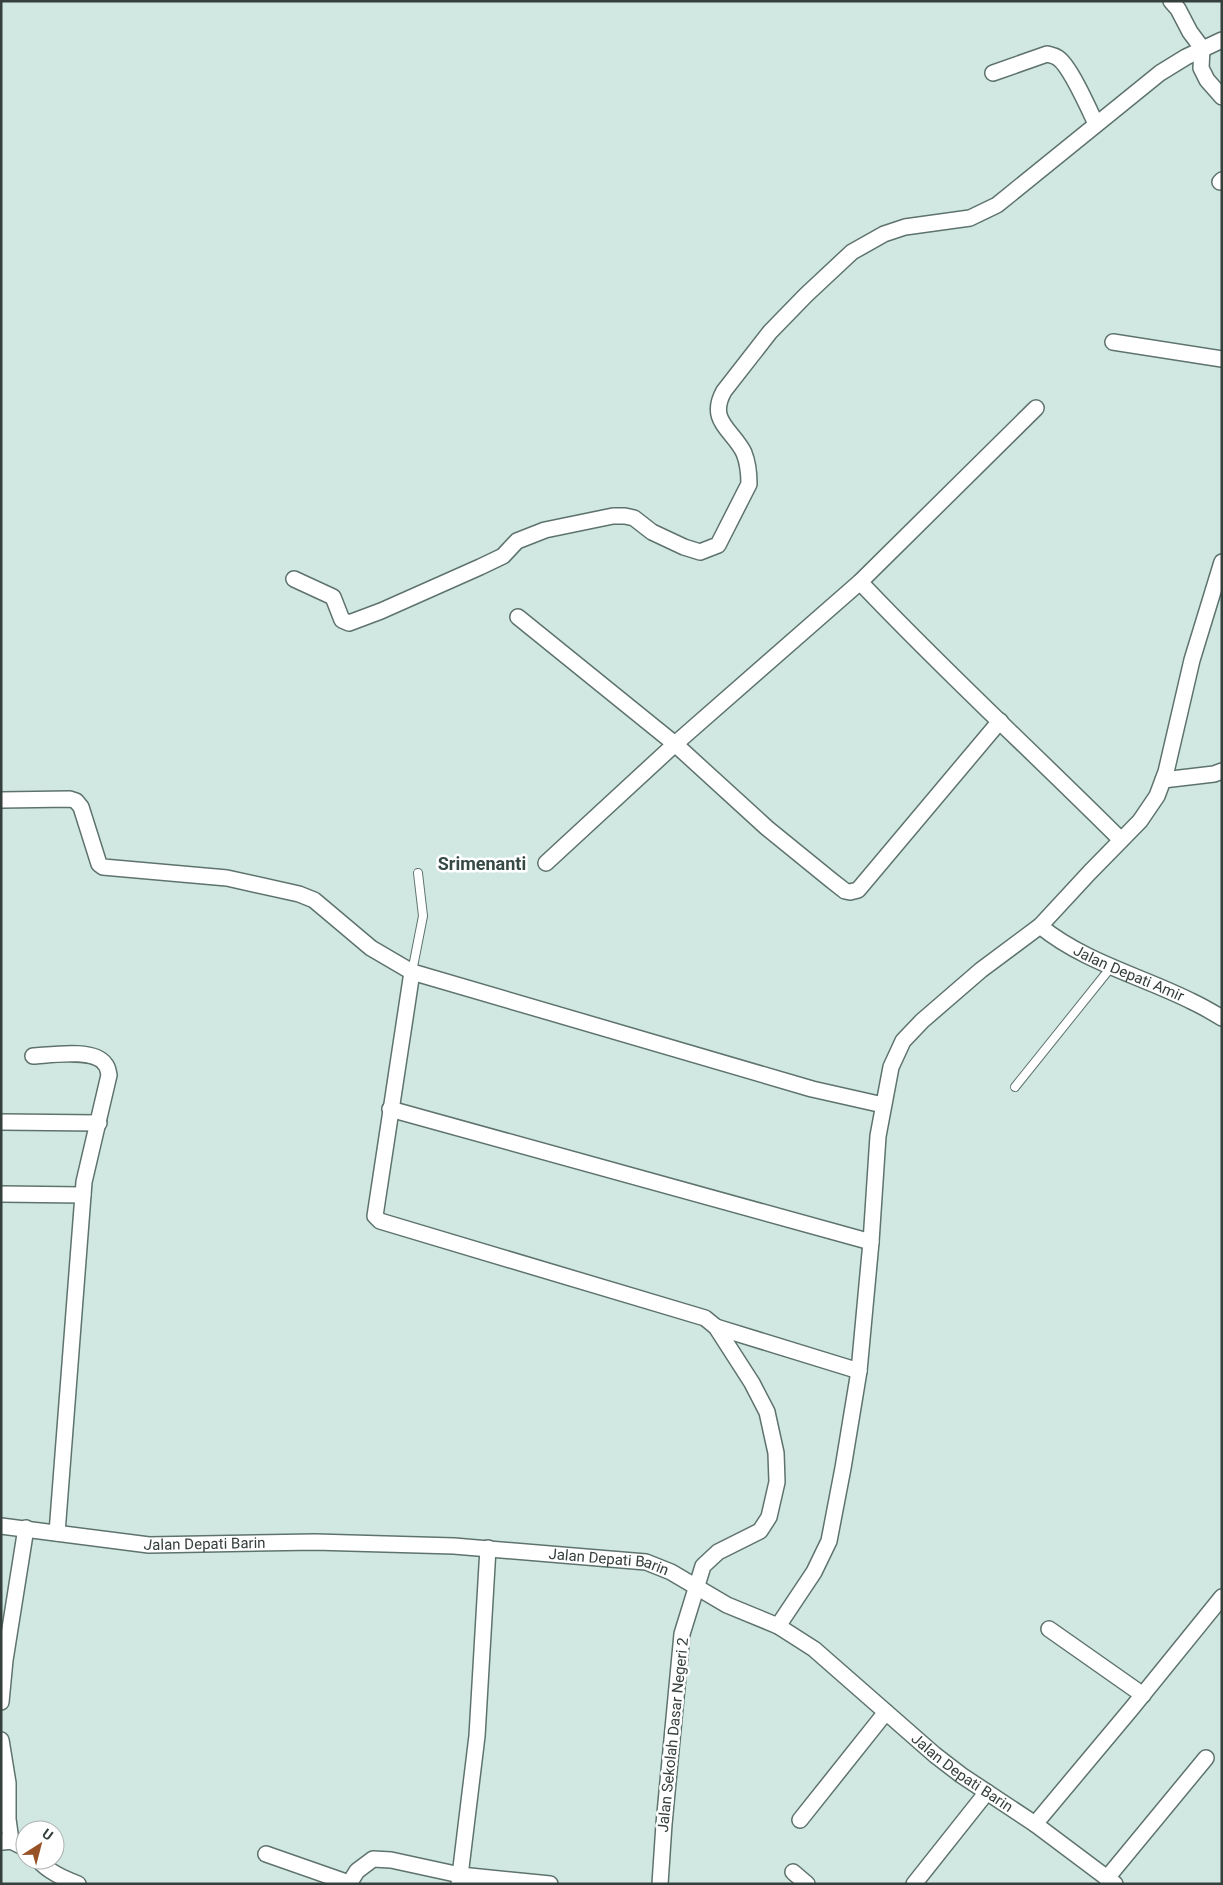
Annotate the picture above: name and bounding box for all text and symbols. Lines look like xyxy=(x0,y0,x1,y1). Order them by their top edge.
district label: Srimenanti xyxy=(438,853,526,874)
street label: Jalan Depati Amir xyxy=(1070,941,1187,1005)
street label: Jalan Depati Barin xyxy=(143,1534,266,1554)
street label: Jalan Depati Barin xyxy=(548,1545,671,1579)
street label: Jalan Sekolah Dasar Negeri 2 xyxy=(654,1637,692,1833)
street label: Jalan Depati Barin xyxy=(908,1729,1016,1816)
north arrow xyxy=(15,1820,65,1870)
text: U xyxy=(39,1825,56,1844)

